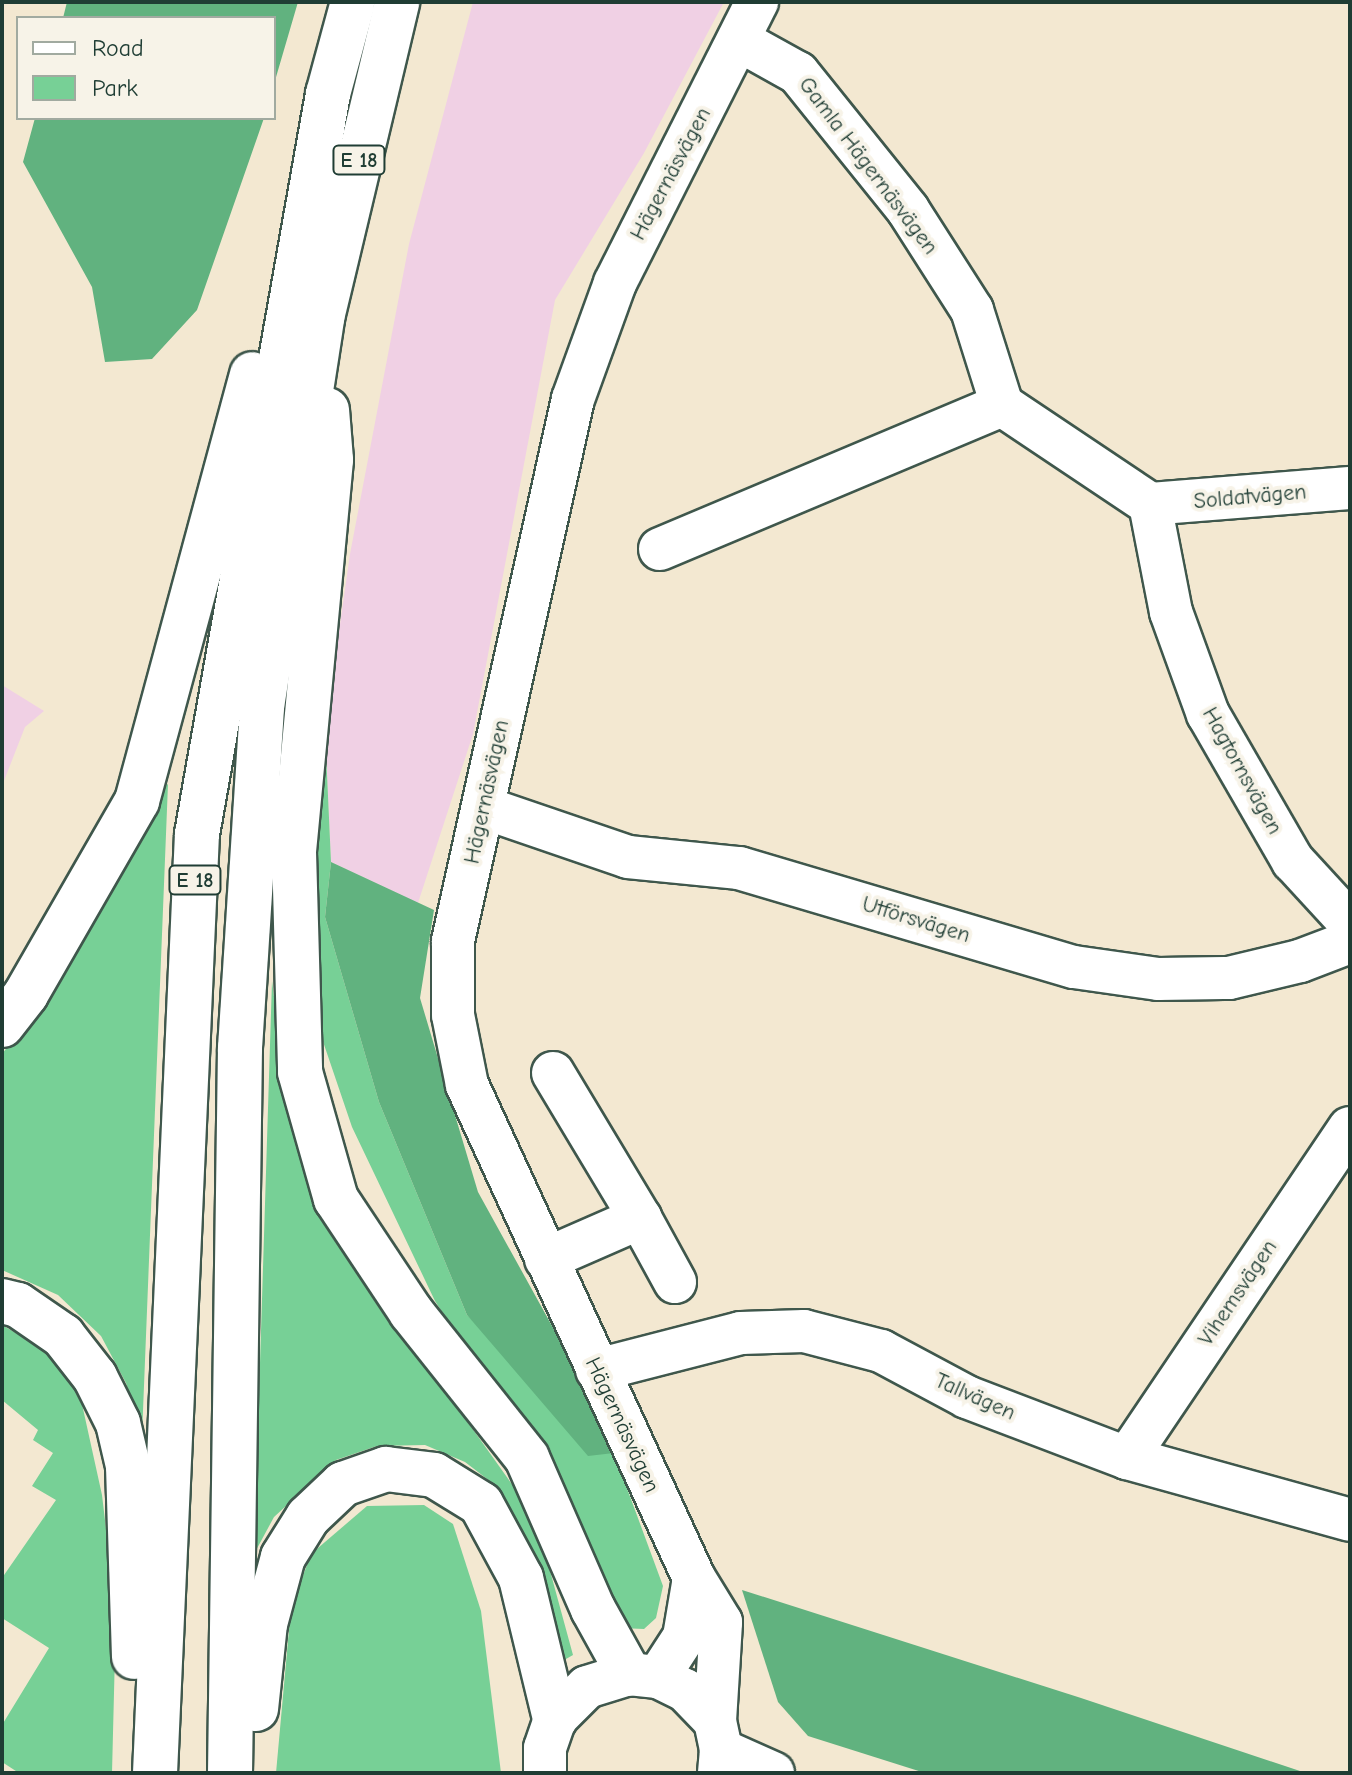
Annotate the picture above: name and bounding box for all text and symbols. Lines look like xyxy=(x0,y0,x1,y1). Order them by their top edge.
legend xyxy=(16,16,276,120)
text: Road xyxy=(92,34,144,62)
street label: Gamla Hägernäsvägen xyxy=(793,72,943,260)
text: Park xyxy=(92,74,138,102)
street label: Hägernäsvägen xyxy=(625,103,717,245)
road number: E 18 xyxy=(331,144,387,176)
street label: Soldatvägen xyxy=(1193,479,1307,515)
street label: Hagtornsvägen xyxy=(1196,703,1288,839)
street label: Hägernäsvägen xyxy=(459,718,515,866)
road number: E 18 xyxy=(167,864,223,896)
street label: Utförsvägen xyxy=(859,891,973,949)
street label: Vihemsvägen xyxy=(1193,1235,1283,1351)
street label: Hägernäsvägen xyxy=(579,1353,665,1497)
street label: Tallvägen xyxy=(931,1368,1019,1426)

